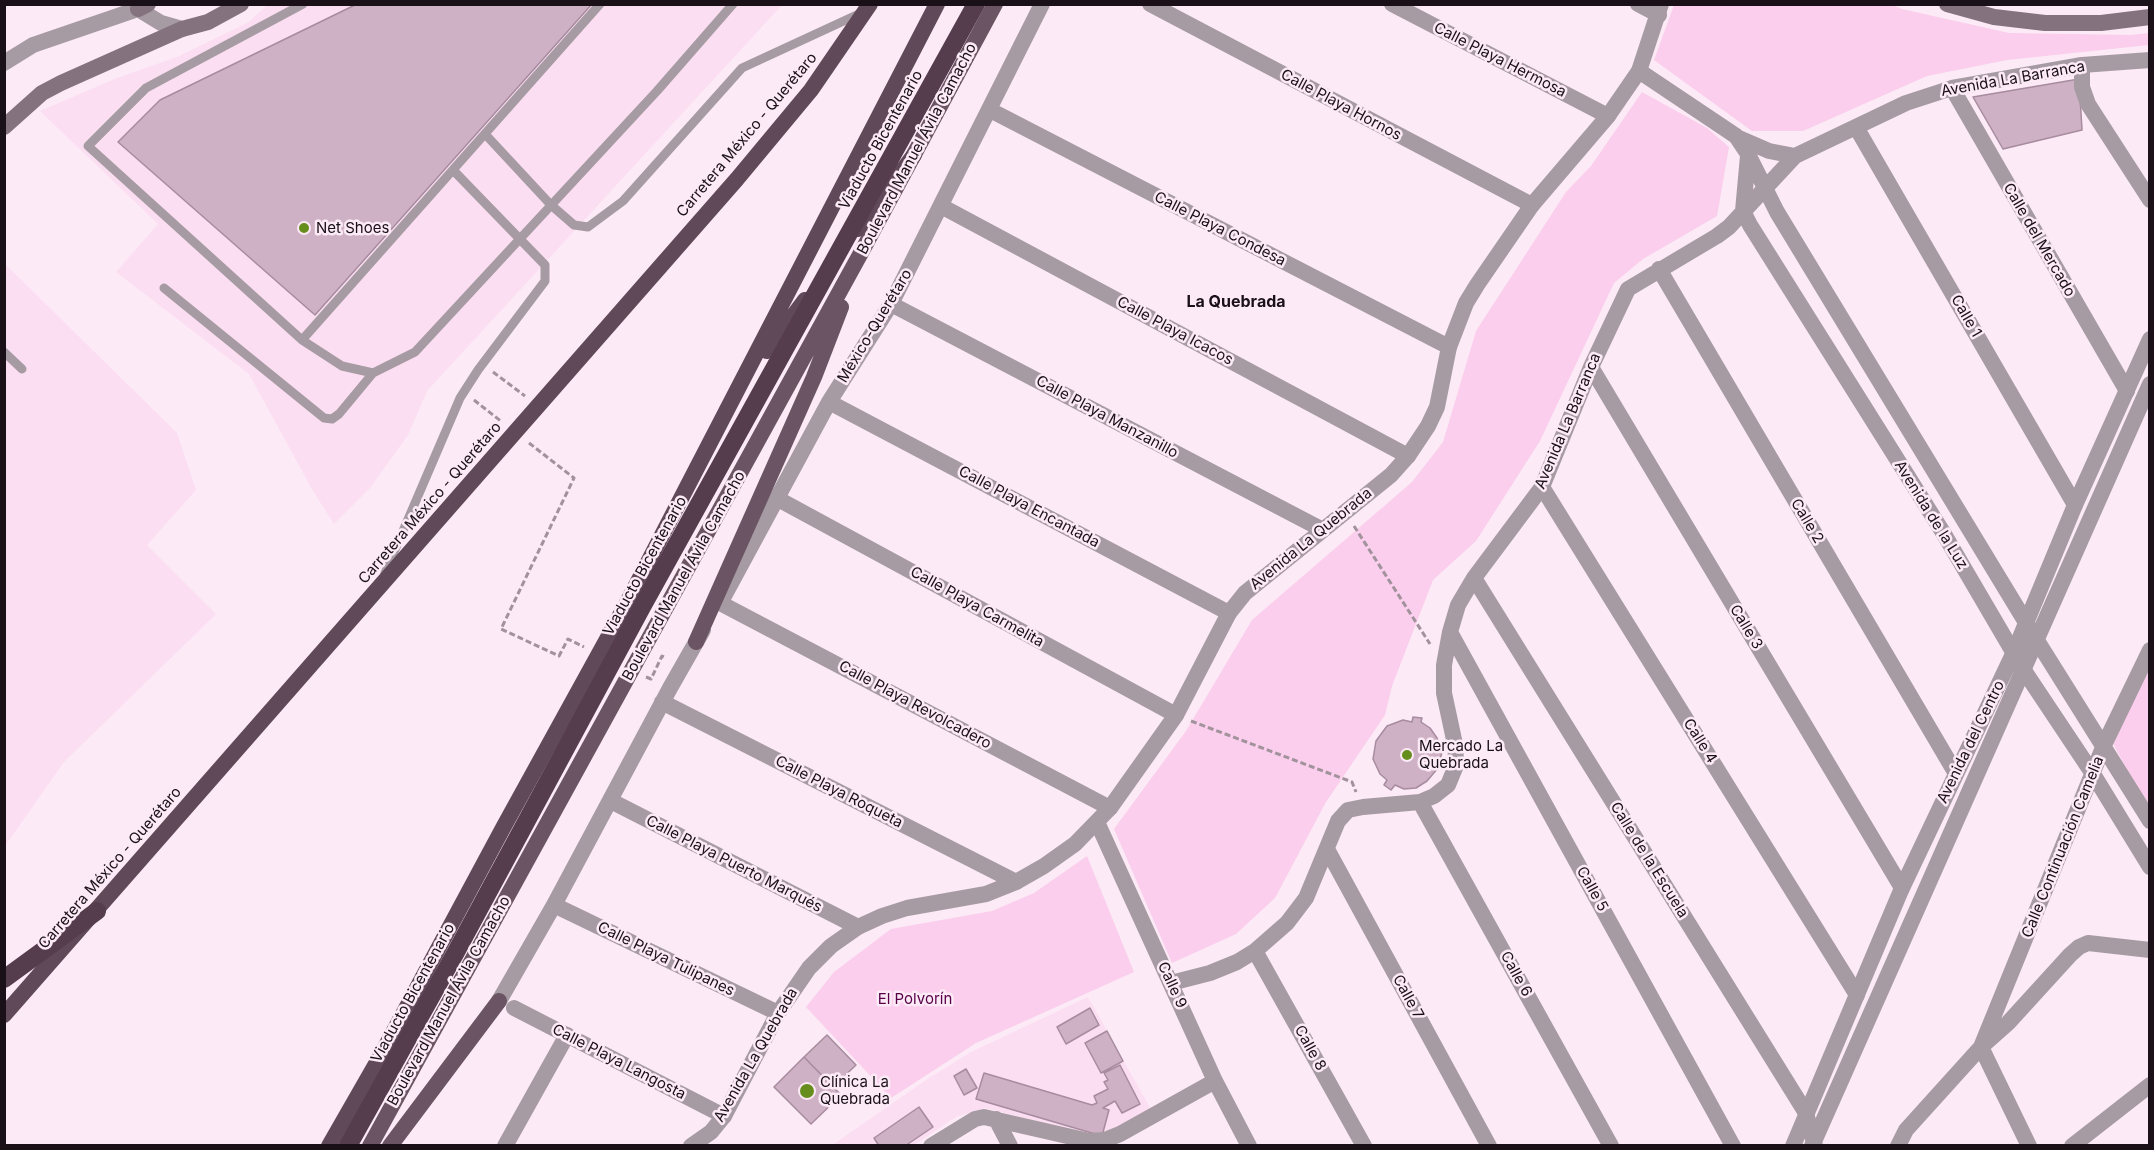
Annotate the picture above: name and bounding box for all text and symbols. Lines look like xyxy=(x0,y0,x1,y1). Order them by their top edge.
street label: Calle Playa Hermosa xyxy=(1431,19,1569,101)
street label: Boulevard Manuel Ávila Camacho xyxy=(853,40,981,258)
street label: Carretera México - Querétaro xyxy=(673,49,821,221)
street label: Avenida La Barranca xyxy=(1940,57,2086,101)
street label: Calle Playa Hornos xyxy=(1278,66,1404,144)
street label: Viaducto Bicentenario xyxy=(835,67,927,213)
street label: Calle del Mercado xyxy=(1999,180,2079,300)
street label: Calle Playa Condesa xyxy=(1151,188,1289,270)
place label: Net Shoes xyxy=(316,219,389,237)
marker: Net Shoes xyxy=(297,221,311,235)
street label: México-Querétaro xyxy=(834,266,916,386)
district label: La Quebrada xyxy=(1186,292,1286,312)
street label: Calle 1 xyxy=(1947,292,1985,340)
street label: Calle Playa Icacos xyxy=(1114,293,1236,369)
street label: Avenida La Barranca xyxy=(1531,350,1605,492)
street label: Calle Playa Manzanillo xyxy=(1033,372,1181,462)
street label: Carretera México - Querétaro xyxy=(355,418,505,588)
street label: Avenida de la Luz xyxy=(1890,457,1972,573)
street label: Calle Playa Encantada xyxy=(956,462,1102,552)
street label: Boulevard Manuel Ávila Camacho xyxy=(619,468,749,684)
street label: Avenida La Quebrada xyxy=(1246,484,1376,594)
street label: Viaducto Bicentenario xyxy=(599,493,691,639)
street label: Calle 2 xyxy=(1787,495,1827,547)
street label: Calle Playa Carmelita xyxy=(907,563,1047,651)
street label: Calle 3 xyxy=(1726,601,1766,653)
street label: Calle Playa Revolcadero xyxy=(836,657,994,753)
street label: Avenida del Centro xyxy=(1934,678,2008,806)
street label: Calle 4 xyxy=(1679,715,1721,767)
place label: Mercado La Quebrada xyxy=(1419,737,1503,772)
marker: Mercado La Quebrada xyxy=(1400,748,1414,762)
street label: Calle Playa Roqueta xyxy=(772,752,906,832)
street label: Calle Continuación Camelia xyxy=(2018,754,2108,940)
street label: Carretera México - Querétaro xyxy=(35,783,185,953)
street label: Calle de la Escuela xyxy=(1606,799,1692,921)
street label: Calle Playa Puerto Marqués xyxy=(643,812,825,916)
street label: Calle 5 xyxy=(1572,863,1612,915)
street label: Boulevard Manuel Ávila Camacho xyxy=(384,893,514,1109)
street label: Calle Playa Tulipanes xyxy=(595,918,737,1000)
street label: Viaducto Bicentenario xyxy=(367,920,459,1066)
street label: Calle 6 xyxy=(1496,948,1536,1000)
street label: Calle 9 xyxy=(1154,959,1190,1011)
street label: Calle 7 xyxy=(1388,972,1428,1022)
street label: Avenida La Quebrada xyxy=(710,985,802,1125)
park label: El Polvorín xyxy=(878,990,952,1008)
street label: Calle Playa Langosta xyxy=(549,1021,689,1103)
street label: Calle 8 xyxy=(1290,1022,1330,1074)
place label: Clínica La Quebrada xyxy=(820,1073,890,1108)
marker: Clínica La Quebrada xyxy=(798,1082,816,1100)

